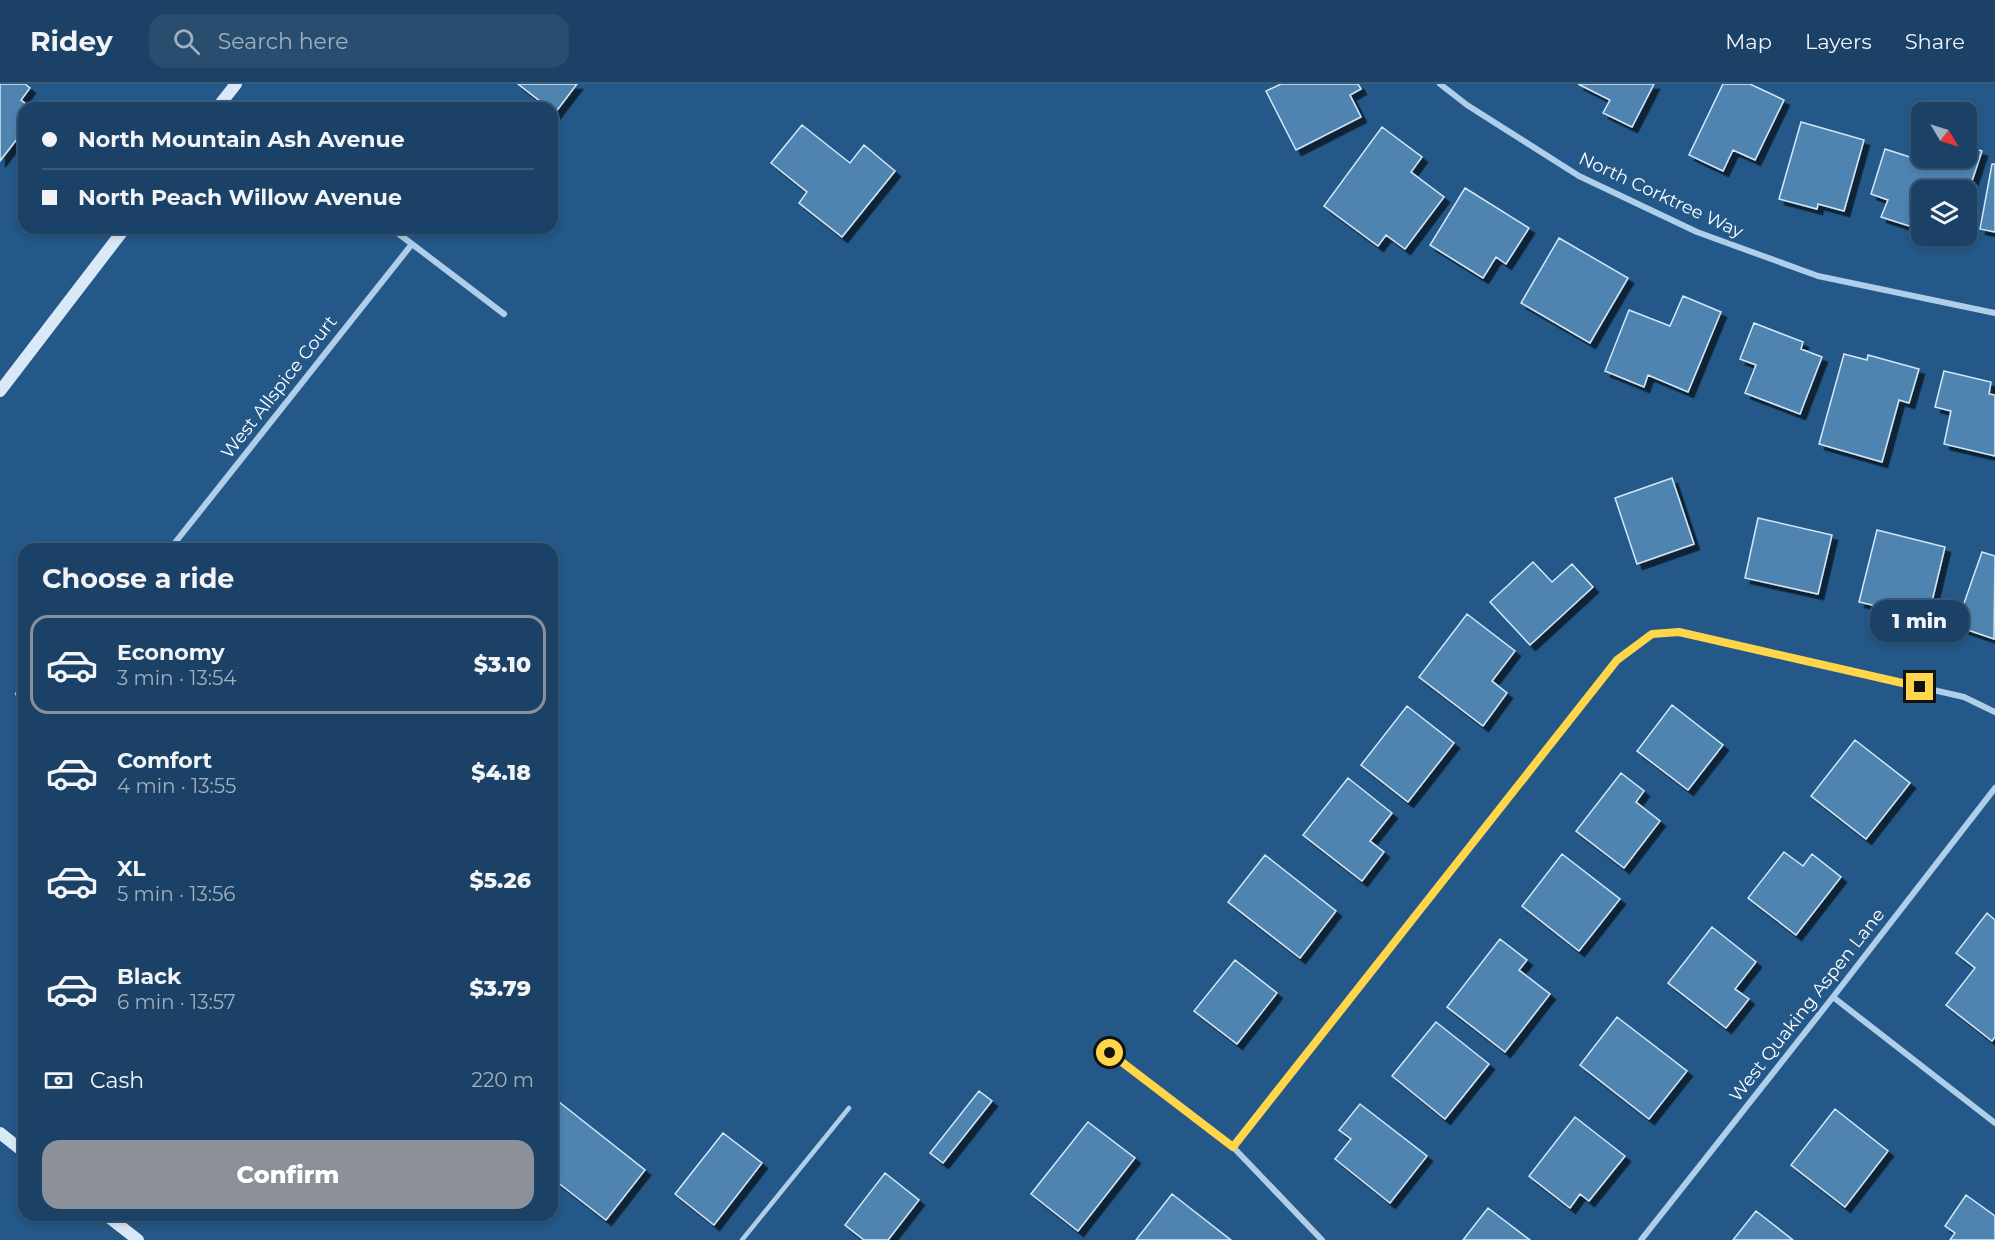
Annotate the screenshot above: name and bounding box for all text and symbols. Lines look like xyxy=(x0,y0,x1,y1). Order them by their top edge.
search box xyxy=(149,14,569,68)
text: Ridey xyxy=(30,24,113,58)
icon: search xyxy=(170,25,203,58)
text: Search here xyxy=(218,28,349,55)
text: Map xyxy=(1725,29,1772,54)
text: Layers xyxy=(1805,29,1872,54)
text: Share xyxy=(1905,29,1965,54)
north arrow xyxy=(1911,102,1977,168)
map controls xyxy=(1911,102,1977,246)
text: North Mountain Ash Avenue xyxy=(78,126,405,153)
street label: North Corktree Way xyxy=(1575,147,1747,243)
button: layers xyxy=(1911,180,1977,246)
text: North Peach Willow Avenue xyxy=(78,184,402,211)
street label: West Allspice Court xyxy=(216,311,342,463)
text: Choose a ride xyxy=(42,562,234,595)
callout: 1 min xyxy=(1870,600,1970,642)
text: 1 min xyxy=(1892,609,1947,633)
icon: car xyxy=(45,638,99,692)
text: Economy xyxy=(117,639,225,666)
text: $3.10 xyxy=(474,651,531,678)
text: 3 min · 13:54 xyxy=(117,666,236,690)
route end xyxy=(1906,673,1933,700)
icon: car xyxy=(45,746,99,800)
text: Comfort xyxy=(117,747,212,774)
text: $4.18 xyxy=(471,759,531,786)
text: 4 min · 13:55 xyxy=(117,774,236,798)
icon: car xyxy=(45,854,99,908)
text: XL xyxy=(117,855,146,882)
text: $5.26 xyxy=(470,867,531,894)
text: 5 min · 13:56 xyxy=(117,882,235,906)
street label: West Quaking Aspen Lane xyxy=(1725,904,1889,1106)
icon: car xyxy=(45,962,99,1016)
text: Black xyxy=(117,963,181,990)
text: $3.79 xyxy=(470,975,531,1002)
text: 6 min · 13:57 xyxy=(117,990,236,1014)
route start xyxy=(1096,1039,1123,1066)
icon: cash xyxy=(42,1064,75,1097)
text: Cash xyxy=(90,1067,144,1094)
text: 220 m xyxy=(472,1068,534,1092)
button: Confirm xyxy=(42,1140,534,1209)

